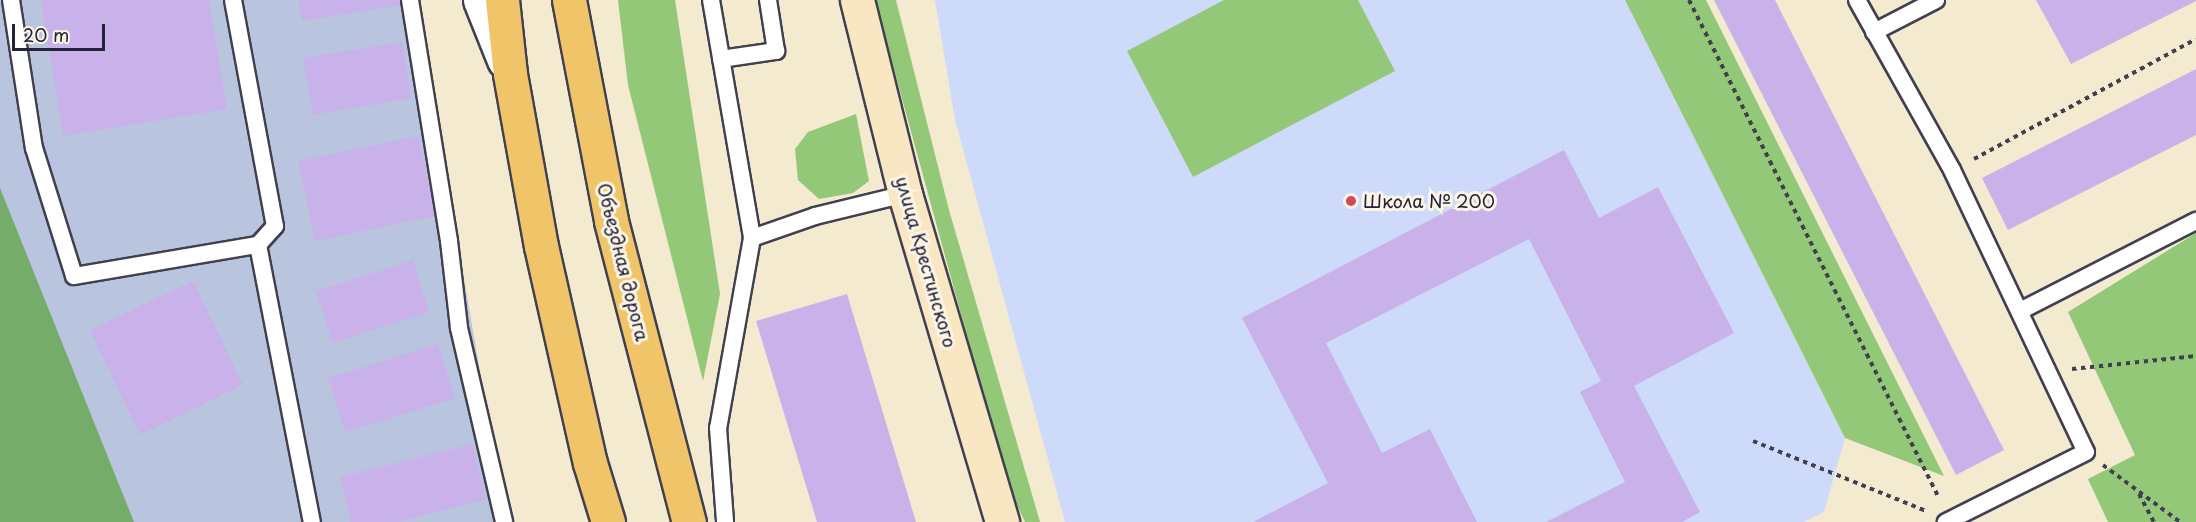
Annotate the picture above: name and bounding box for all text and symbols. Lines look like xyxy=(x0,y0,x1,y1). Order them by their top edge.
scale bar xyxy=(15,12,108,50)
text: 20 m xyxy=(23,21,69,48)
street label: улица Крестинского xyxy=(891,173,961,351)
street label: Объездная дорога xyxy=(593,181,653,343)
place label: Школа № 200 xyxy=(1363,190,1496,212)
marker: Школа № 200 xyxy=(1344,194,1358,208)

